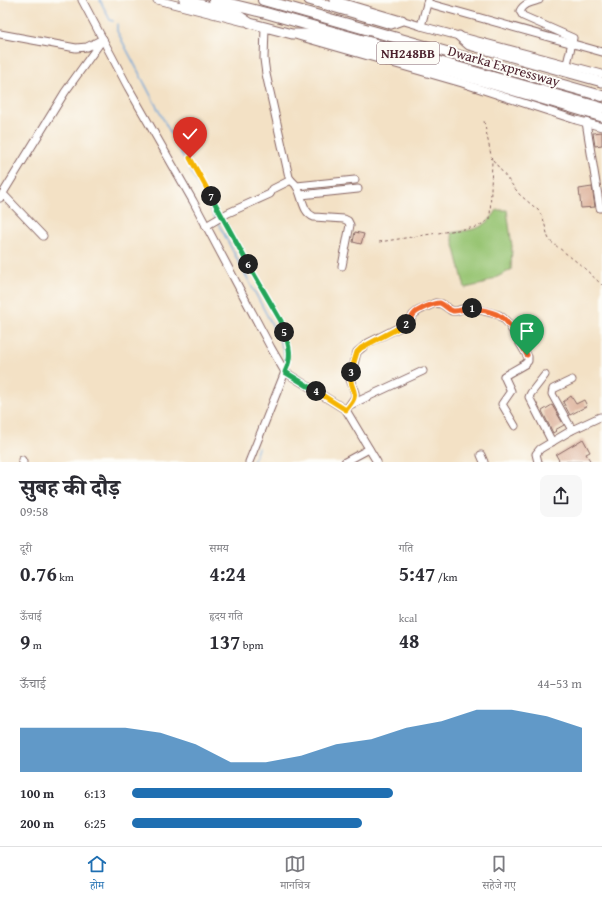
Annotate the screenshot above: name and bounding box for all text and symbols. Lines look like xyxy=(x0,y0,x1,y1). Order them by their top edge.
street label: Dwarka Expressway xyxy=(446,40,562,92)
road number: NH248BB xyxy=(377,42,439,64)
pin xyxy=(173,117,207,158)
icon: check xyxy=(179,123,201,145)
pin: 7 xyxy=(201,186,221,206)
text: 7 xyxy=(208,188,214,204)
pin: 6 xyxy=(238,254,258,274)
text: 6 xyxy=(245,256,251,272)
pin: 1 xyxy=(462,298,482,318)
text: 1 xyxy=(469,300,475,316)
pin: 2 xyxy=(396,314,416,334)
pin xyxy=(510,314,544,355)
text: 2 xyxy=(403,316,409,332)
icon: arrive xyxy=(516,320,538,342)
pin: 5 xyxy=(274,322,294,342)
text: 5 xyxy=(281,324,287,340)
pin: 3 xyxy=(341,362,361,382)
text: 3 xyxy=(348,364,354,380)
pin: 4 xyxy=(306,381,326,401)
text: 4 xyxy=(313,383,319,399)
text: सुबह की दौड़ xyxy=(20,471,120,503)
button: share xyxy=(540,475,582,517)
text: 09:58 xyxy=(20,502,48,521)
text: दूरी xyxy=(20,540,32,556)
text: समय xyxy=(209,540,229,556)
text: गति xyxy=(399,540,413,556)
text: 0.76 xyxy=(20,559,57,588)
text: 4:24 xyxy=(209,559,246,588)
text: 5:47 xyxy=(399,559,435,588)
text: km xyxy=(57,569,74,585)
text: /km xyxy=(435,569,458,585)
text: ऊँचाई xyxy=(20,608,42,624)
text: हृदय गति xyxy=(209,608,243,624)
text: kcal xyxy=(399,610,417,626)
text: 48 xyxy=(399,626,419,655)
text: 9 xyxy=(20,627,30,656)
text: 137 xyxy=(209,627,240,656)
text: m xyxy=(30,637,42,653)
text: bpm xyxy=(240,637,263,653)
text: ऊँचाई xyxy=(20,674,46,693)
text: 44–53 m xyxy=(537,674,582,693)
text: 100 m xyxy=(20,784,54,803)
text: 6:13 xyxy=(84,784,106,803)
text: 200 m xyxy=(20,814,54,833)
text: 6:25 xyxy=(84,814,106,833)
tab: होम xyxy=(86,853,108,896)
tab: मानचित्र xyxy=(280,853,310,896)
tab: सहेजे गए xyxy=(482,853,516,896)

